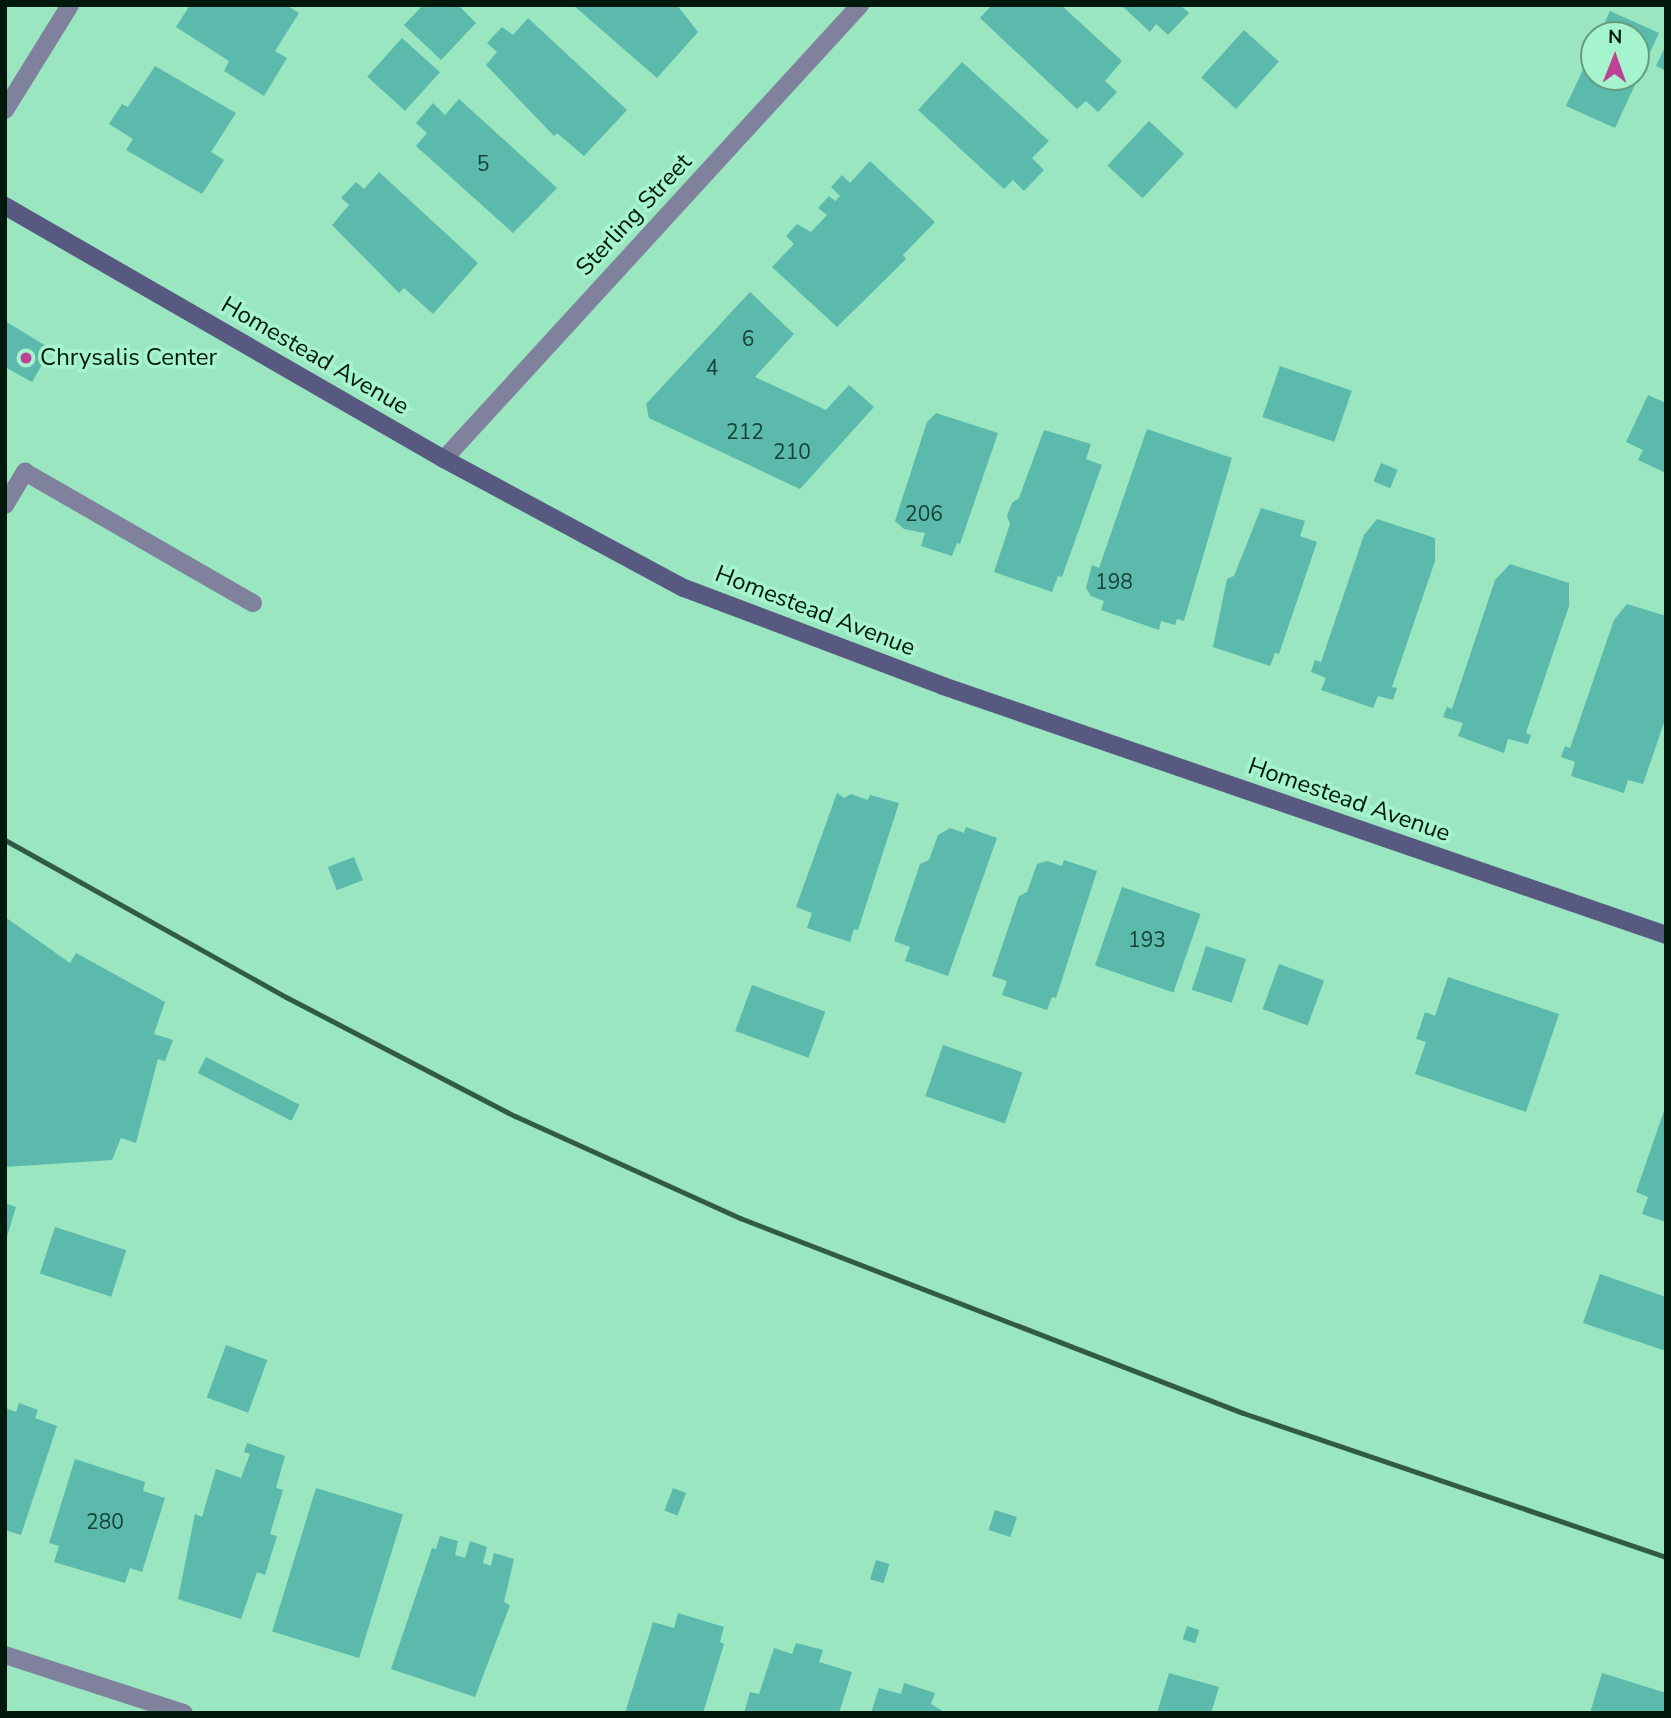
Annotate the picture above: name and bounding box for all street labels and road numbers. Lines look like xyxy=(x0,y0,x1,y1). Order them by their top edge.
street label: Sterling Street xyxy=(570,148,698,282)
street label: Homestead Avenue xyxy=(216,291,414,421)
street label: Homestead Avenue xyxy=(711,560,919,662)
street label: Homestead Avenue xyxy=(1244,752,1454,848)

